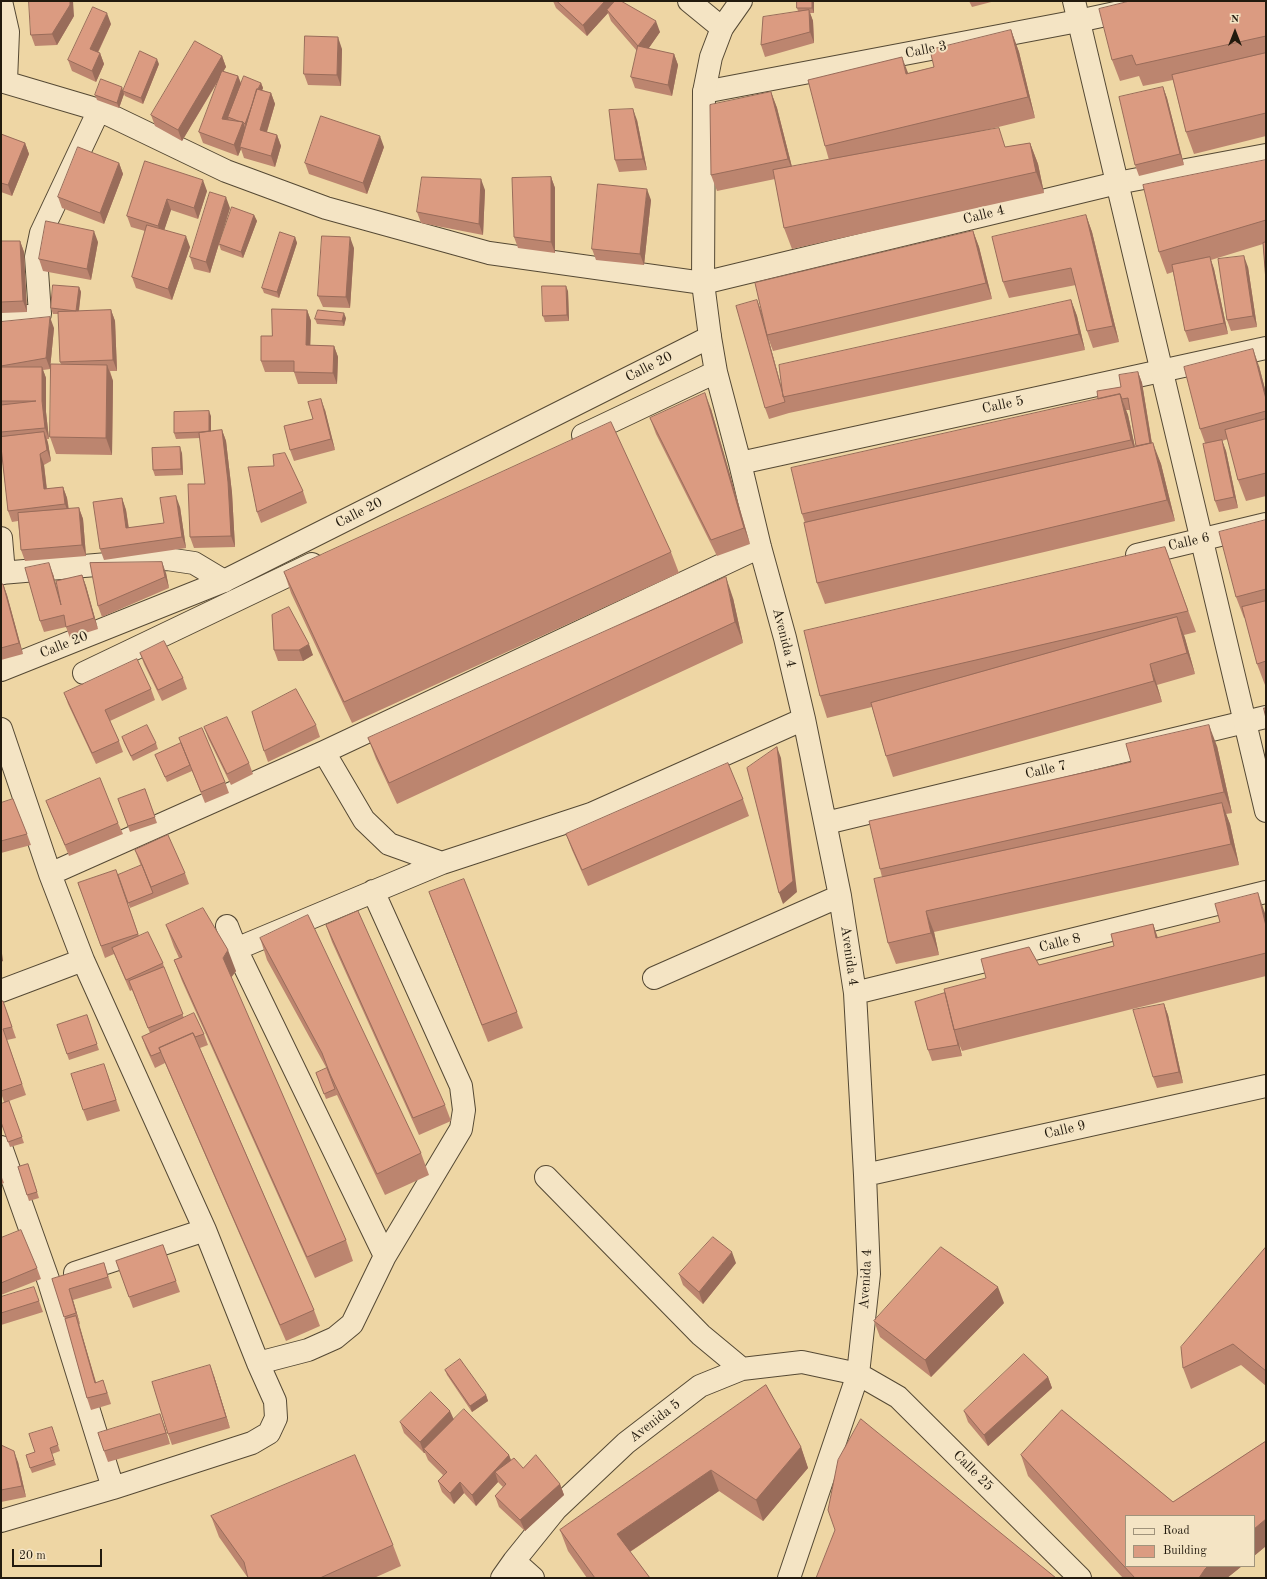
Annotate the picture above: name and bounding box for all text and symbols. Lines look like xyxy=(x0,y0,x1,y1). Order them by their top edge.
north arrow xyxy=(1215,12,1255,52)
text: N xyxy=(1231,14,1239,25)
street label: Calle 3 xyxy=(904,38,948,62)
street label: Calle 4 xyxy=(961,202,1007,228)
street label: Calle 20 xyxy=(623,348,675,386)
street label: Calle 5 xyxy=(981,392,1025,418)
street label: Calle 20 xyxy=(333,494,385,532)
street label: Calle 6 xyxy=(1166,529,1212,555)
street label: Avenida 4 xyxy=(769,607,799,669)
street label: Calle 20 xyxy=(37,628,91,662)
street label: Calle 7 xyxy=(1023,757,1069,783)
street label: Avenida 4 xyxy=(836,925,862,987)
street label: Calle 8 xyxy=(1037,930,1083,956)
street label: Calle 9 xyxy=(1042,1117,1088,1143)
street label: Avenida 4 xyxy=(856,1248,876,1310)
street label: Avenida 5 xyxy=(626,1396,684,1446)
street label: Calle 25 xyxy=(949,1447,997,1495)
legend xyxy=(1125,1515,1255,1567)
text: Road xyxy=(1163,1525,1190,1537)
scale bar xyxy=(14,1541,104,1567)
text: Building xyxy=(1163,1545,1207,1557)
text: 20 m xyxy=(19,1550,46,1562)

